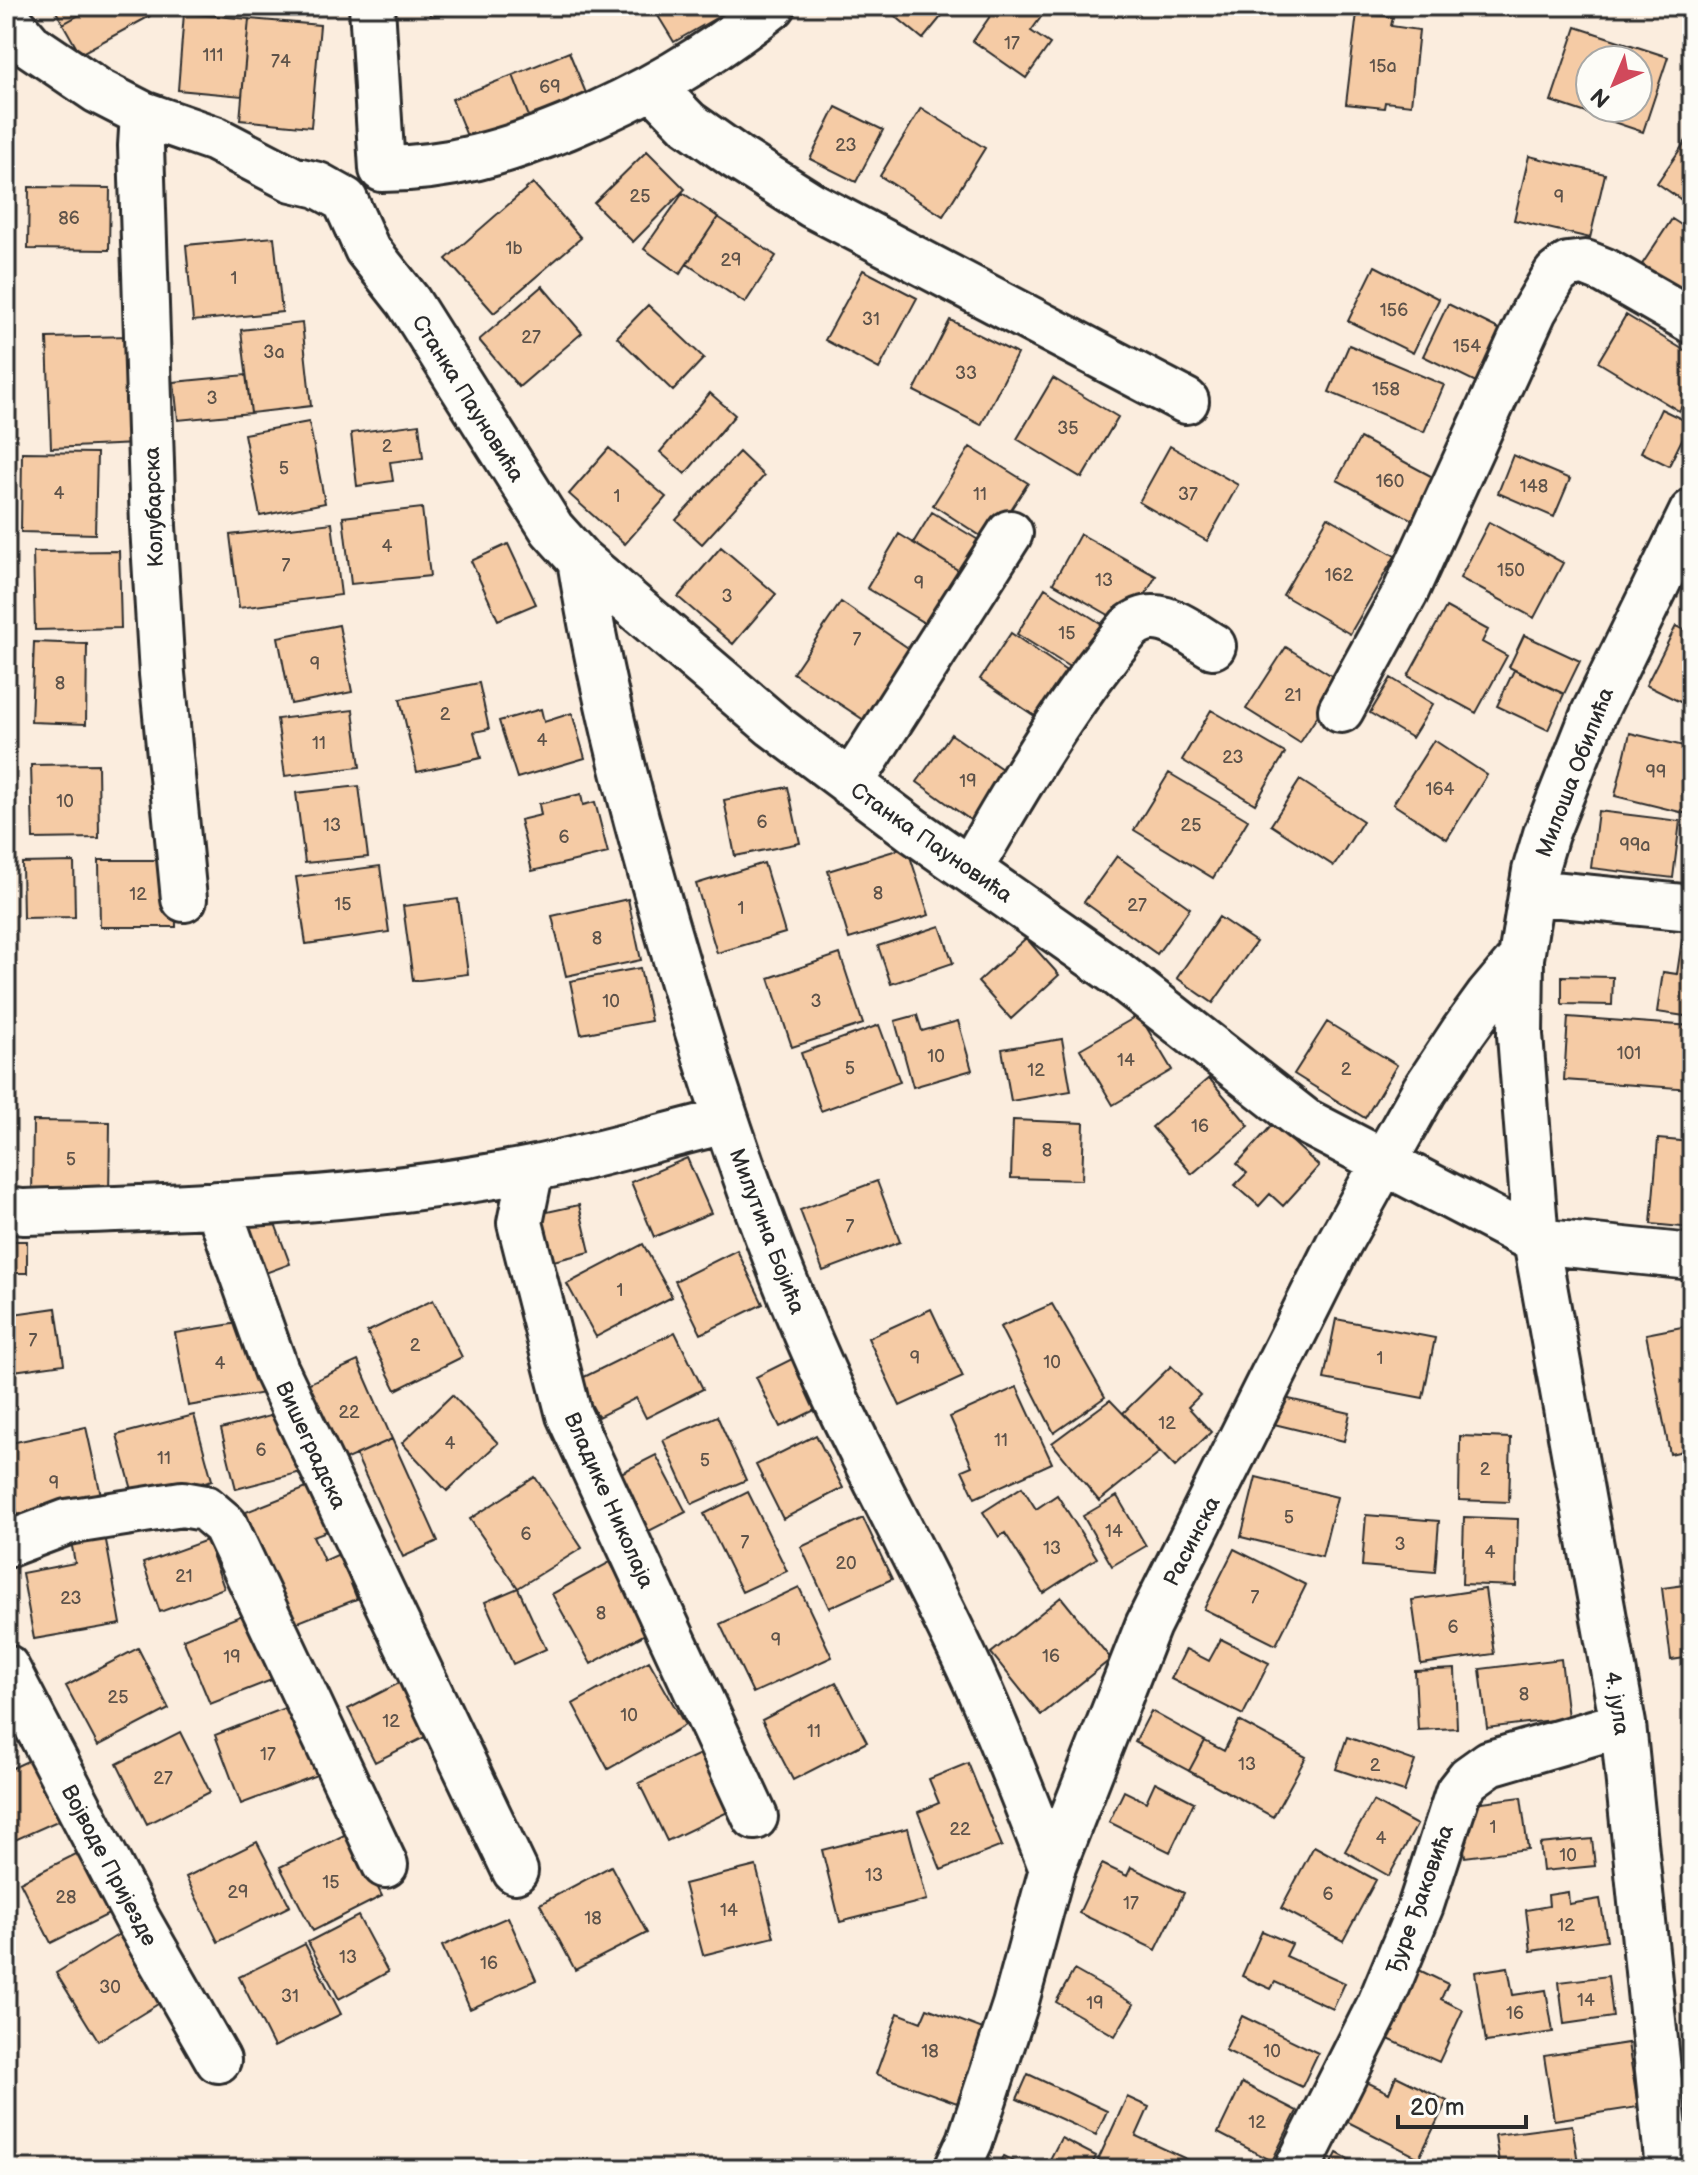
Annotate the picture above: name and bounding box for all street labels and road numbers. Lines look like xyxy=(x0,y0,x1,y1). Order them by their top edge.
street label: Станка Пауновића xyxy=(405,310,530,487)
street label: Колубарска xyxy=(139,446,170,568)
street label: Милоша Обилића xyxy=(1531,684,1620,861)
street label: Станка Пауновића xyxy=(845,777,1017,909)
street label: Милутина Бојића xyxy=(723,1145,811,1318)
street label: Вишеградска xyxy=(269,1377,352,1514)
street label: Владике Николаја xyxy=(558,1408,660,1593)
street label: Расинска xyxy=(1158,1492,1227,1591)
street label: 4. јула xyxy=(1598,1669,1635,1737)
street label: Војводе Пријезде xyxy=(55,1780,163,1951)
street label: Ђуре Ђаковића xyxy=(1381,1821,1460,1978)

